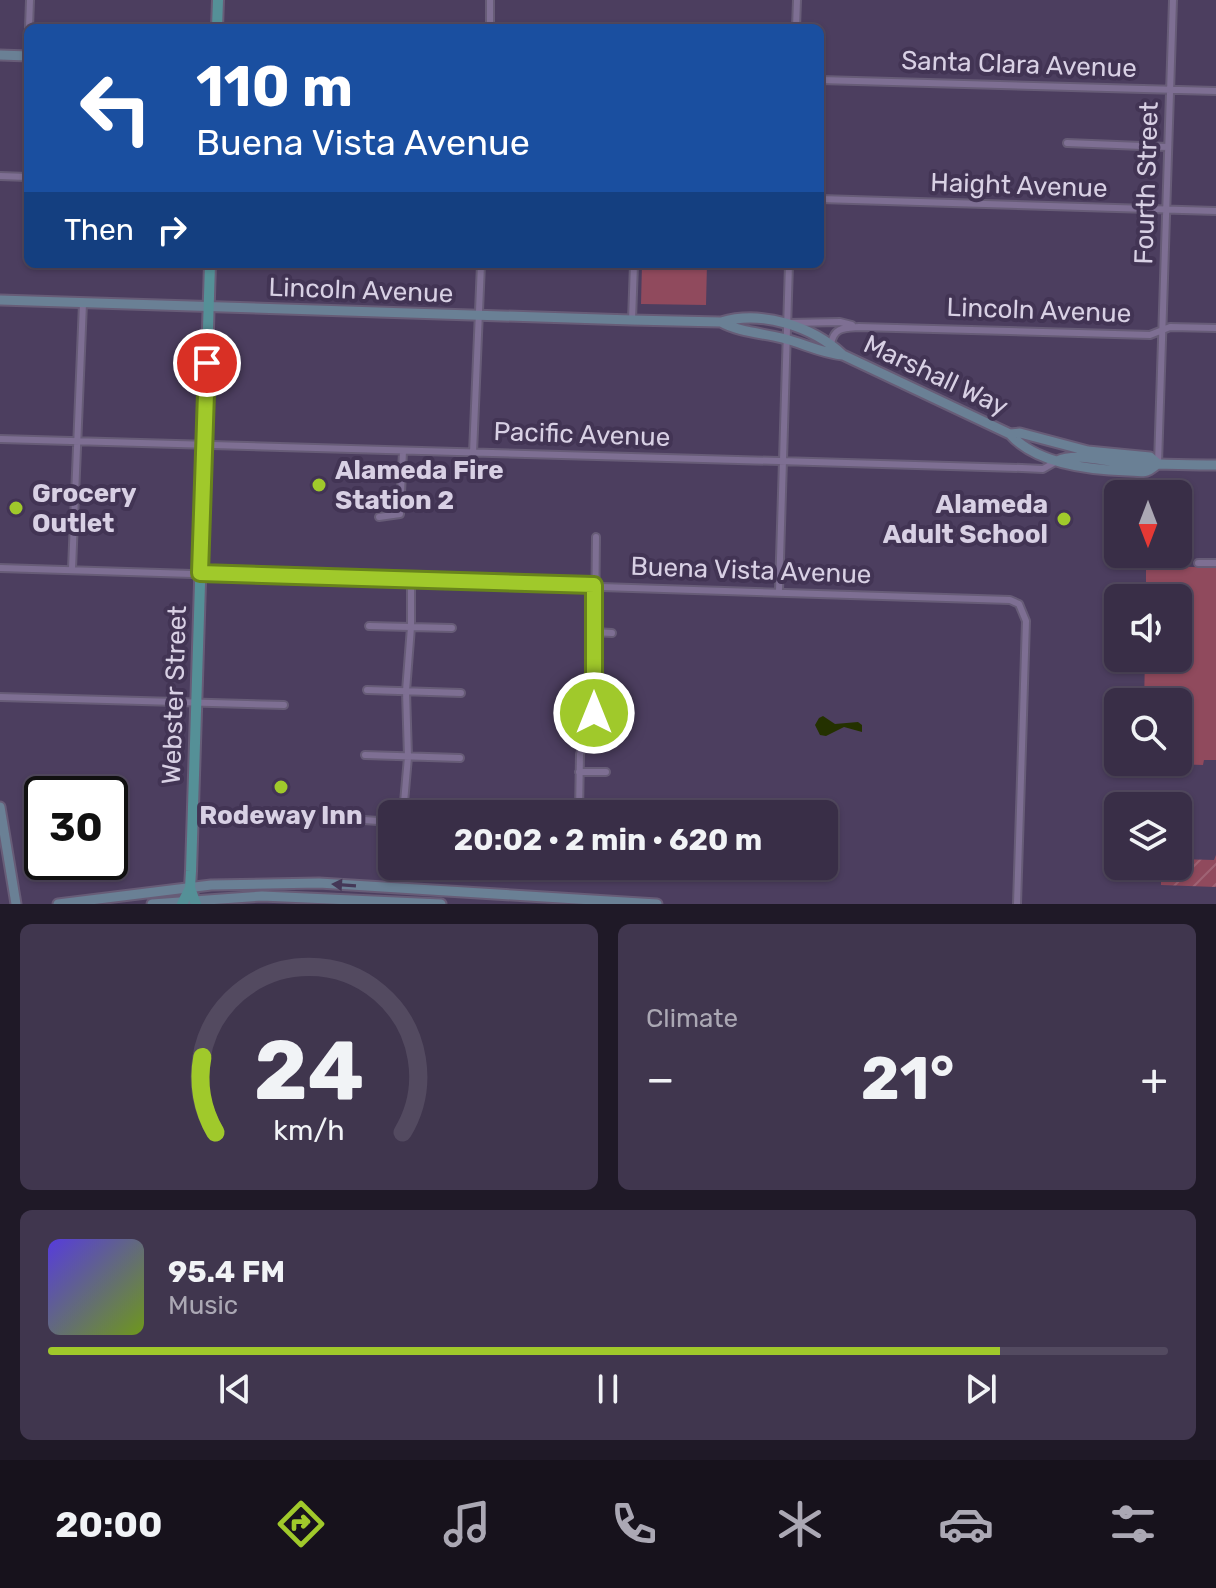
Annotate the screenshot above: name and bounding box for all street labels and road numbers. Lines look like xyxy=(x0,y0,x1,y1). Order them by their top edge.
street label: Santa Clara Avenue xyxy=(901,45,1137,84)
street label: Fourth Street xyxy=(1128,101,1165,265)
street label: Haight Avenue xyxy=(930,167,1108,204)
street label: Lincoln Avenue xyxy=(268,272,454,309)
street label: Lincoln Avenue xyxy=(946,292,1132,329)
street label: Marshall Way xyxy=(859,329,1013,422)
street label: Pacific Avenue xyxy=(493,416,671,453)
street label: Buena Vista Avenue xyxy=(630,551,872,590)
street label: Webster Street xyxy=(156,605,193,785)

